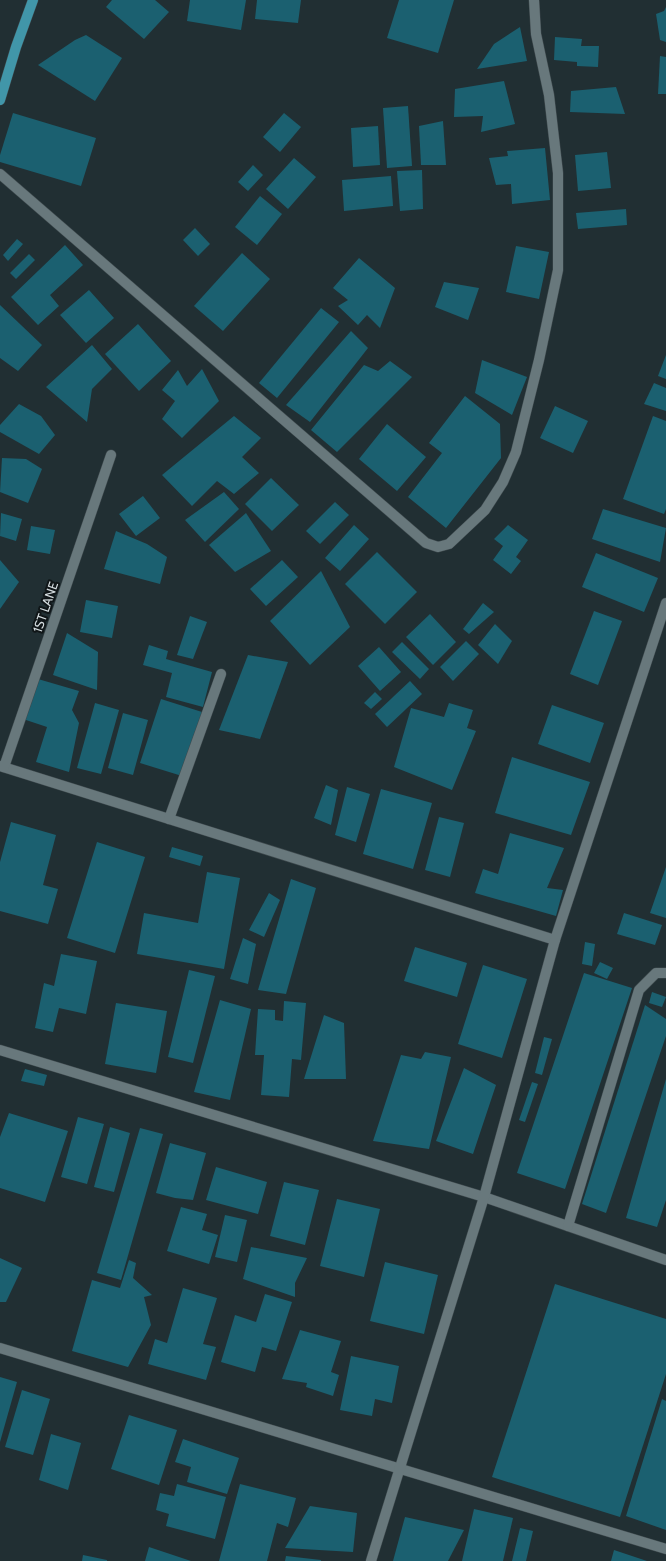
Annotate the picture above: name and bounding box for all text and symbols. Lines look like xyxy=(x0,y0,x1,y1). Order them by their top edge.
street label: 1ST LANE xyxy=(29,580,61,634)

